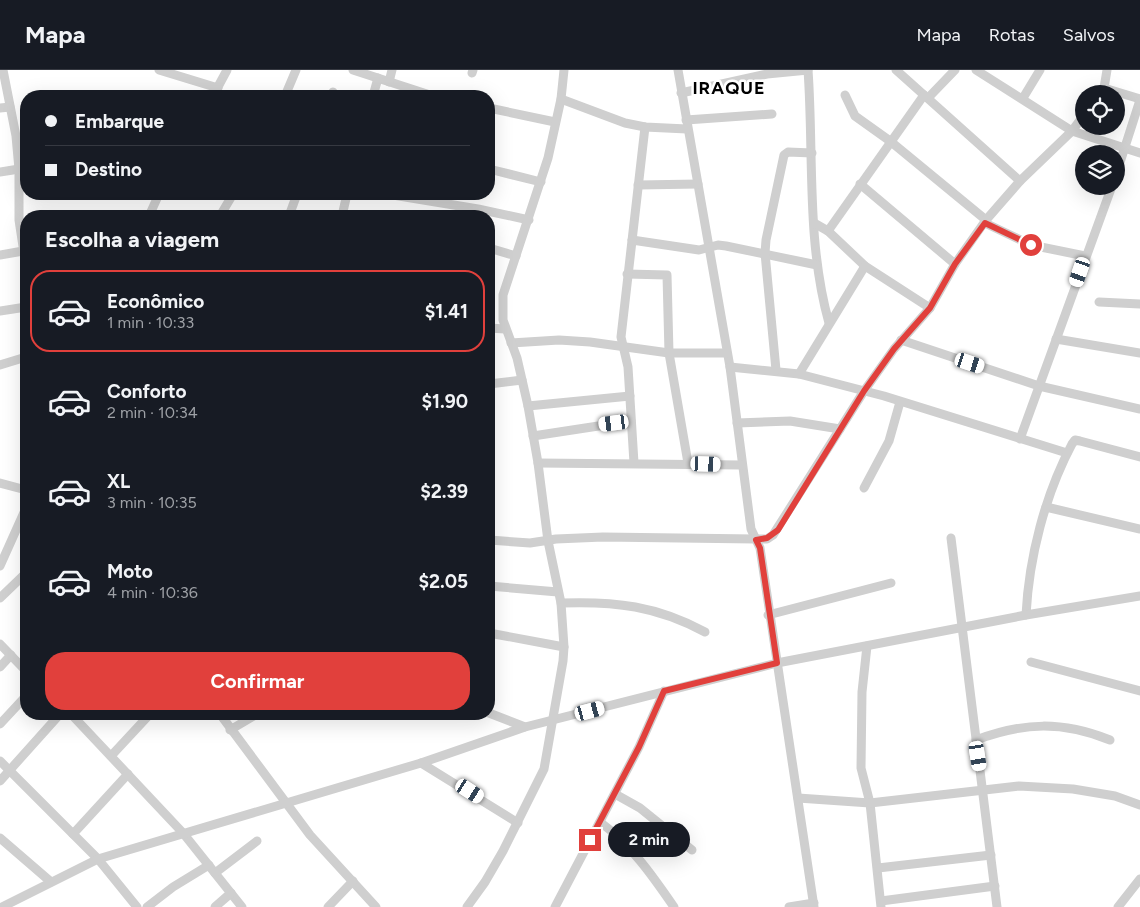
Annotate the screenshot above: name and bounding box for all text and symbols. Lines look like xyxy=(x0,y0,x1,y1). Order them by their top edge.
text: Mapa xyxy=(25,20,86,49)
text: Mapa xyxy=(917,24,961,46)
text: Rotas xyxy=(989,24,1035,46)
text: Salvos xyxy=(1063,24,1115,46)
district label: IRAQUE xyxy=(692,77,766,99)
map controls xyxy=(1075,85,1125,195)
button: locate xyxy=(1075,85,1125,135)
text: Embarque xyxy=(75,110,164,133)
button: layers xyxy=(1075,145,1125,195)
text: Destino xyxy=(75,158,142,181)
text: Escolha a viagem xyxy=(45,226,219,253)
route start xyxy=(1020,234,1042,256)
car xyxy=(1068,255,1091,289)
icon: car xyxy=(47,289,92,334)
text: Econômico xyxy=(107,290,204,313)
text: $1.41 xyxy=(425,300,468,323)
text: 1 min · 10:33 xyxy=(107,313,194,332)
car xyxy=(953,351,986,375)
icon: car xyxy=(47,379,92,424)
text: Conforto xyxy=(107,380,187,403)
text: $1.90 xyxy=(421,390,468,413)
text: 2 min · 10:34 xyxy=(107,403,198,422)
car xyxy=(598,414,629,432)
car xyxy=(690,456,721,472)
icon: car xyxy=(47,469,92,514)
text: XL xyxy=(107,470,130,493)
text: $2.39 xyxy=(420,480,468,503)
text: 3 min · 10:35 xyxy=(107,493,197,512)
icon: car xyxy=(47,559,92,604)
text: Moto xyxy=(107,560,153,583)
text: $2.05 xyxy=(418,570,468,593)
text: 4 min · 10:36 xyxy=(107,583,198,602)
button: Confirmar xyxy=(45,652,470,710)
car xyxy=(573,700,606,722)
car xyxy=(968,740,987,772)
car xyxy=(453,777,486,805)
callout: 2 min xyxy=(608,822,690,858)
route end xyxy=(579,829,601,851)
text: 2 min xyxy=(629,830,669,849)

